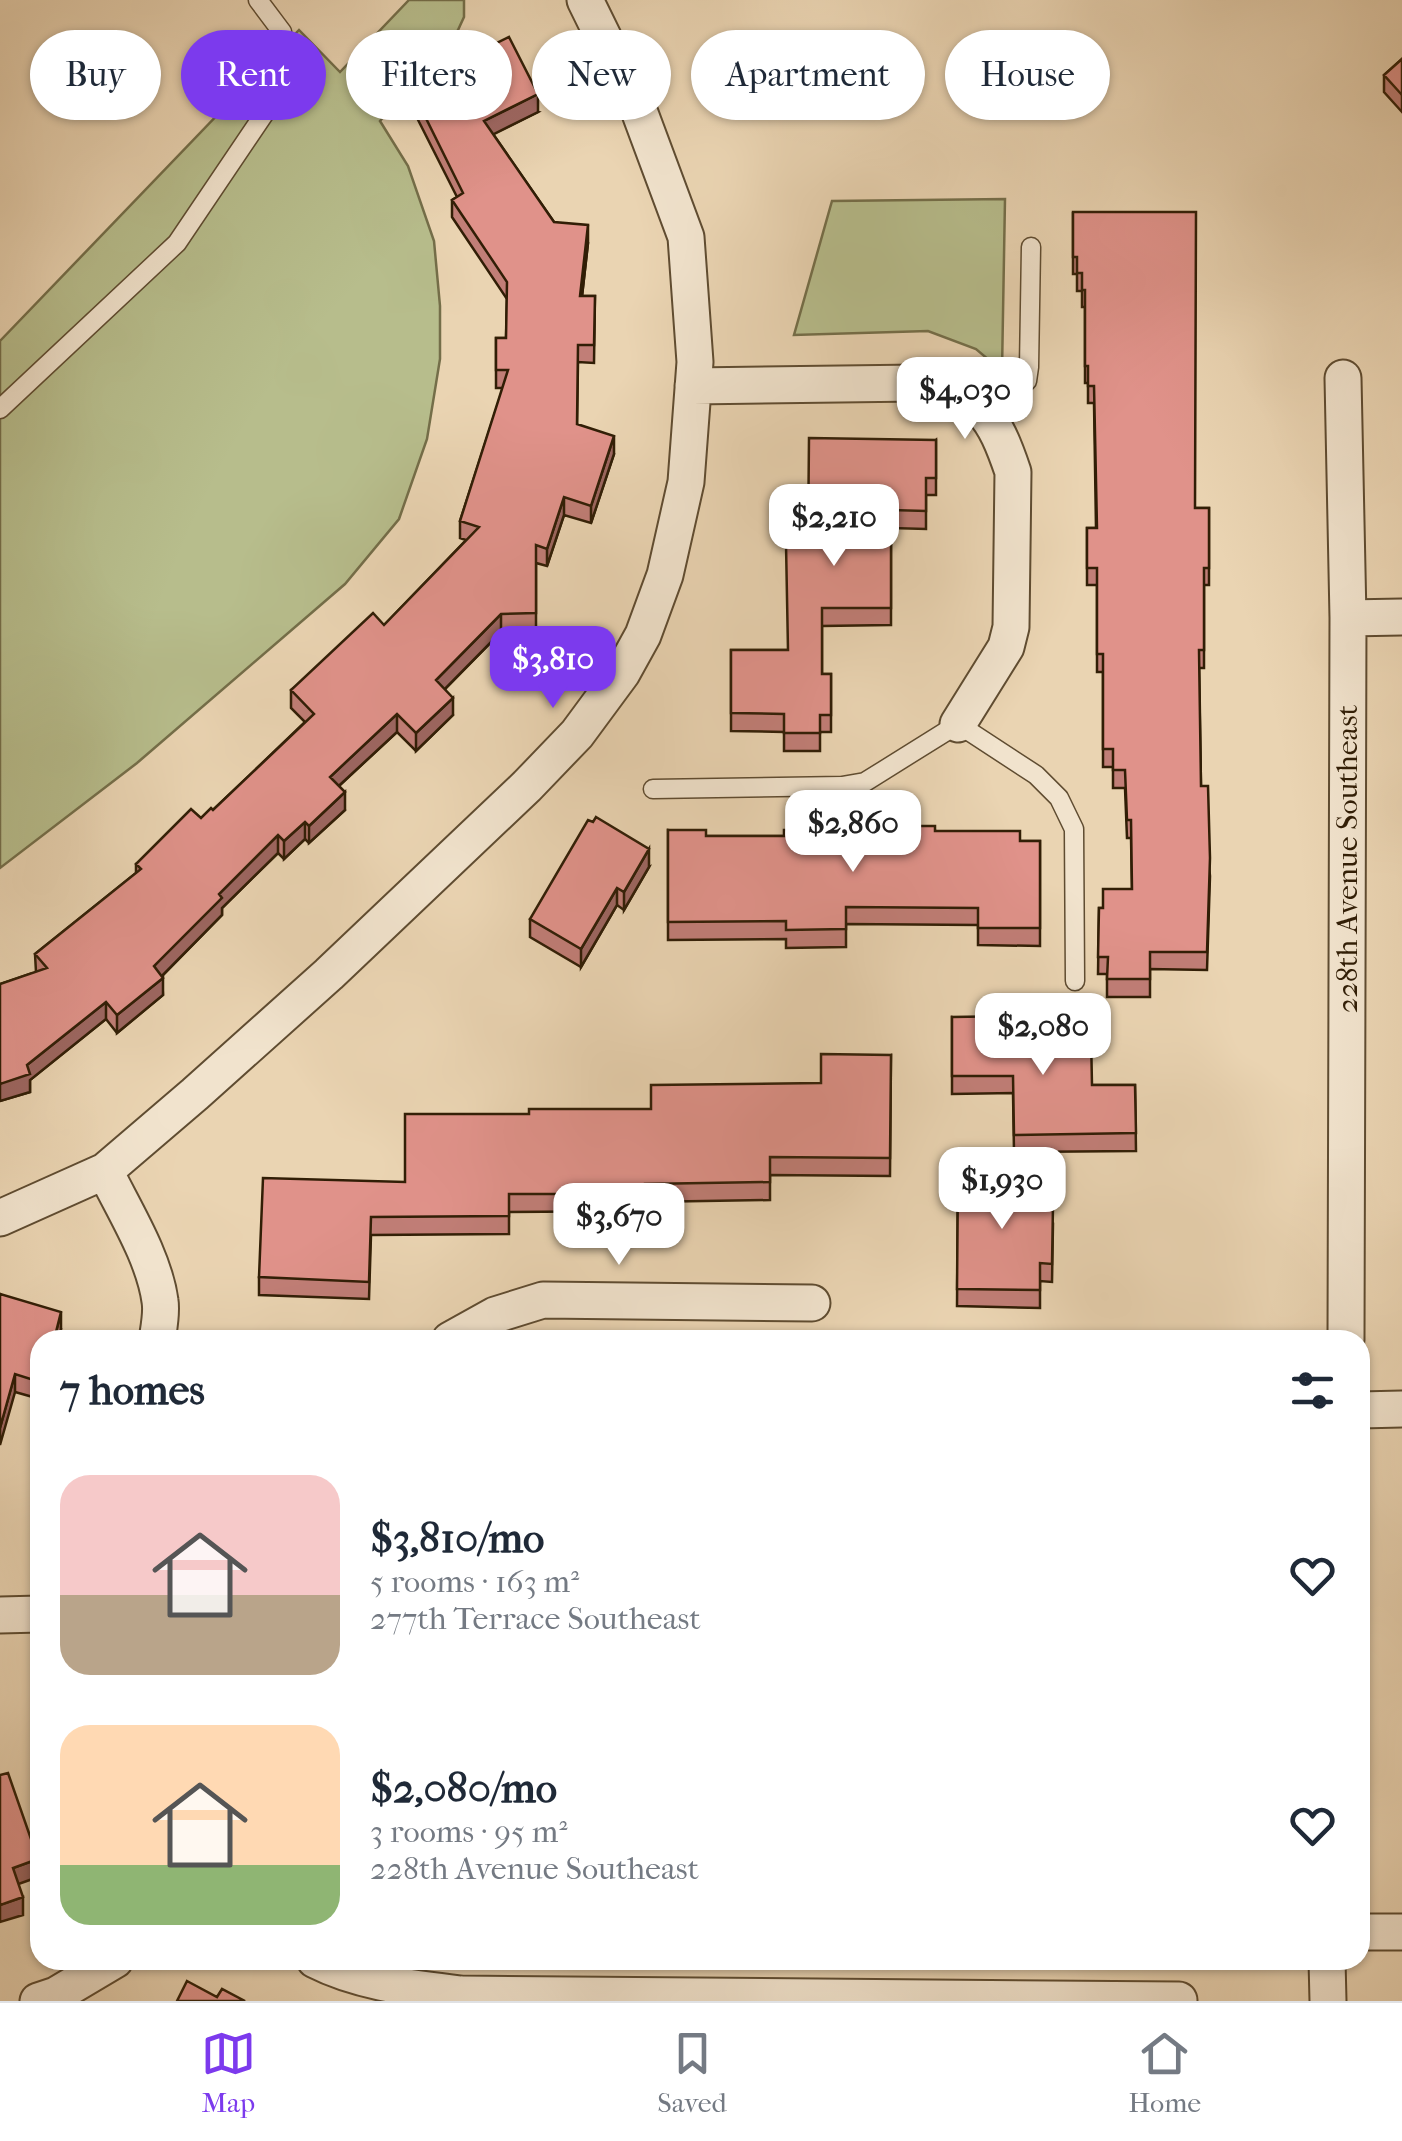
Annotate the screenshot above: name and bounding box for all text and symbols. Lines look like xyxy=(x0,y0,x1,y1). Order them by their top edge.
chip: Buy xyxy=(30,30,161,120)
chip: Rent xyxy=(181,30,326,120)
chip: Filters xyxy=(346,30,512,120)
chip: New xyxy=(532,30,671,120)
chip: Apartment xyxy=(691,30,925,120)
chip: House xyxy=(945,30,1110,120)
pin: $4,030 xyxy=(884,357,1046,442)
text: $4,030 xyxy=(919,371,1011,408)
pin: $2,210 xyxy=(753,484,915,569)
text: $2,210 xyxy=(791,498,877,535)
pin: $3,810 xyxy=(472,626,634,711)
text: $3,810 xyxy=(512,640,594,677)
street label: 228th Avenue Southeast xyxy=(1330,705,1365,1013)
pin: $2,860 xyxy=(772,790,934,875)
text: $2,860 xyxy=(807,804,899,841)
pin: $2,080 xyxy=(962,993,1124,1078)
text: $2,080 xyxy=(997,1007,1089,1044)
pin: $1,930 xyxy=(921,1147,1083,1232)
text: $1,930 xyxy=(961,1161,1043,1198)
pin: $3,670 xyxy=(538,1183,700,1268)
text: $3,670 xyxy=(575,1197,663,1234)
icon: filters xyxy=(1285,1363,1340,1418)
text: 7 homes xyxy=(60,1366,205,1415)
text: $3,810/mo xyxy=(370,1514,544,1563)
icon: home xyxy=(140,1515,260,1635)
icon: heart xyxy=(1285,1548,1340,1603)
text: 5 rooms · 163 m² xyxy=(370,1563,579,1600)
text: 277th Terrace Southeast xyxy=(370,1600,701,1637)
text: $2,080/mo xyxy=(370,1764,557,1813)
icon: home xyxy=(140,1765,260,1885)
icon: heart xyxy=(1285,1798,1340,1853)
text: 3 rooms · 95 m² xyxy=(370,1813,567,1850)
text: 228th Avenue Southeast xyxy=(370,1850,699,1887)
tab: Map xyxy=(201,2026,256,2119)
tab: Saved xyxy=(657,2026,727,2119)
tab: Home xyxy=(1128,2026,1201,2119)

